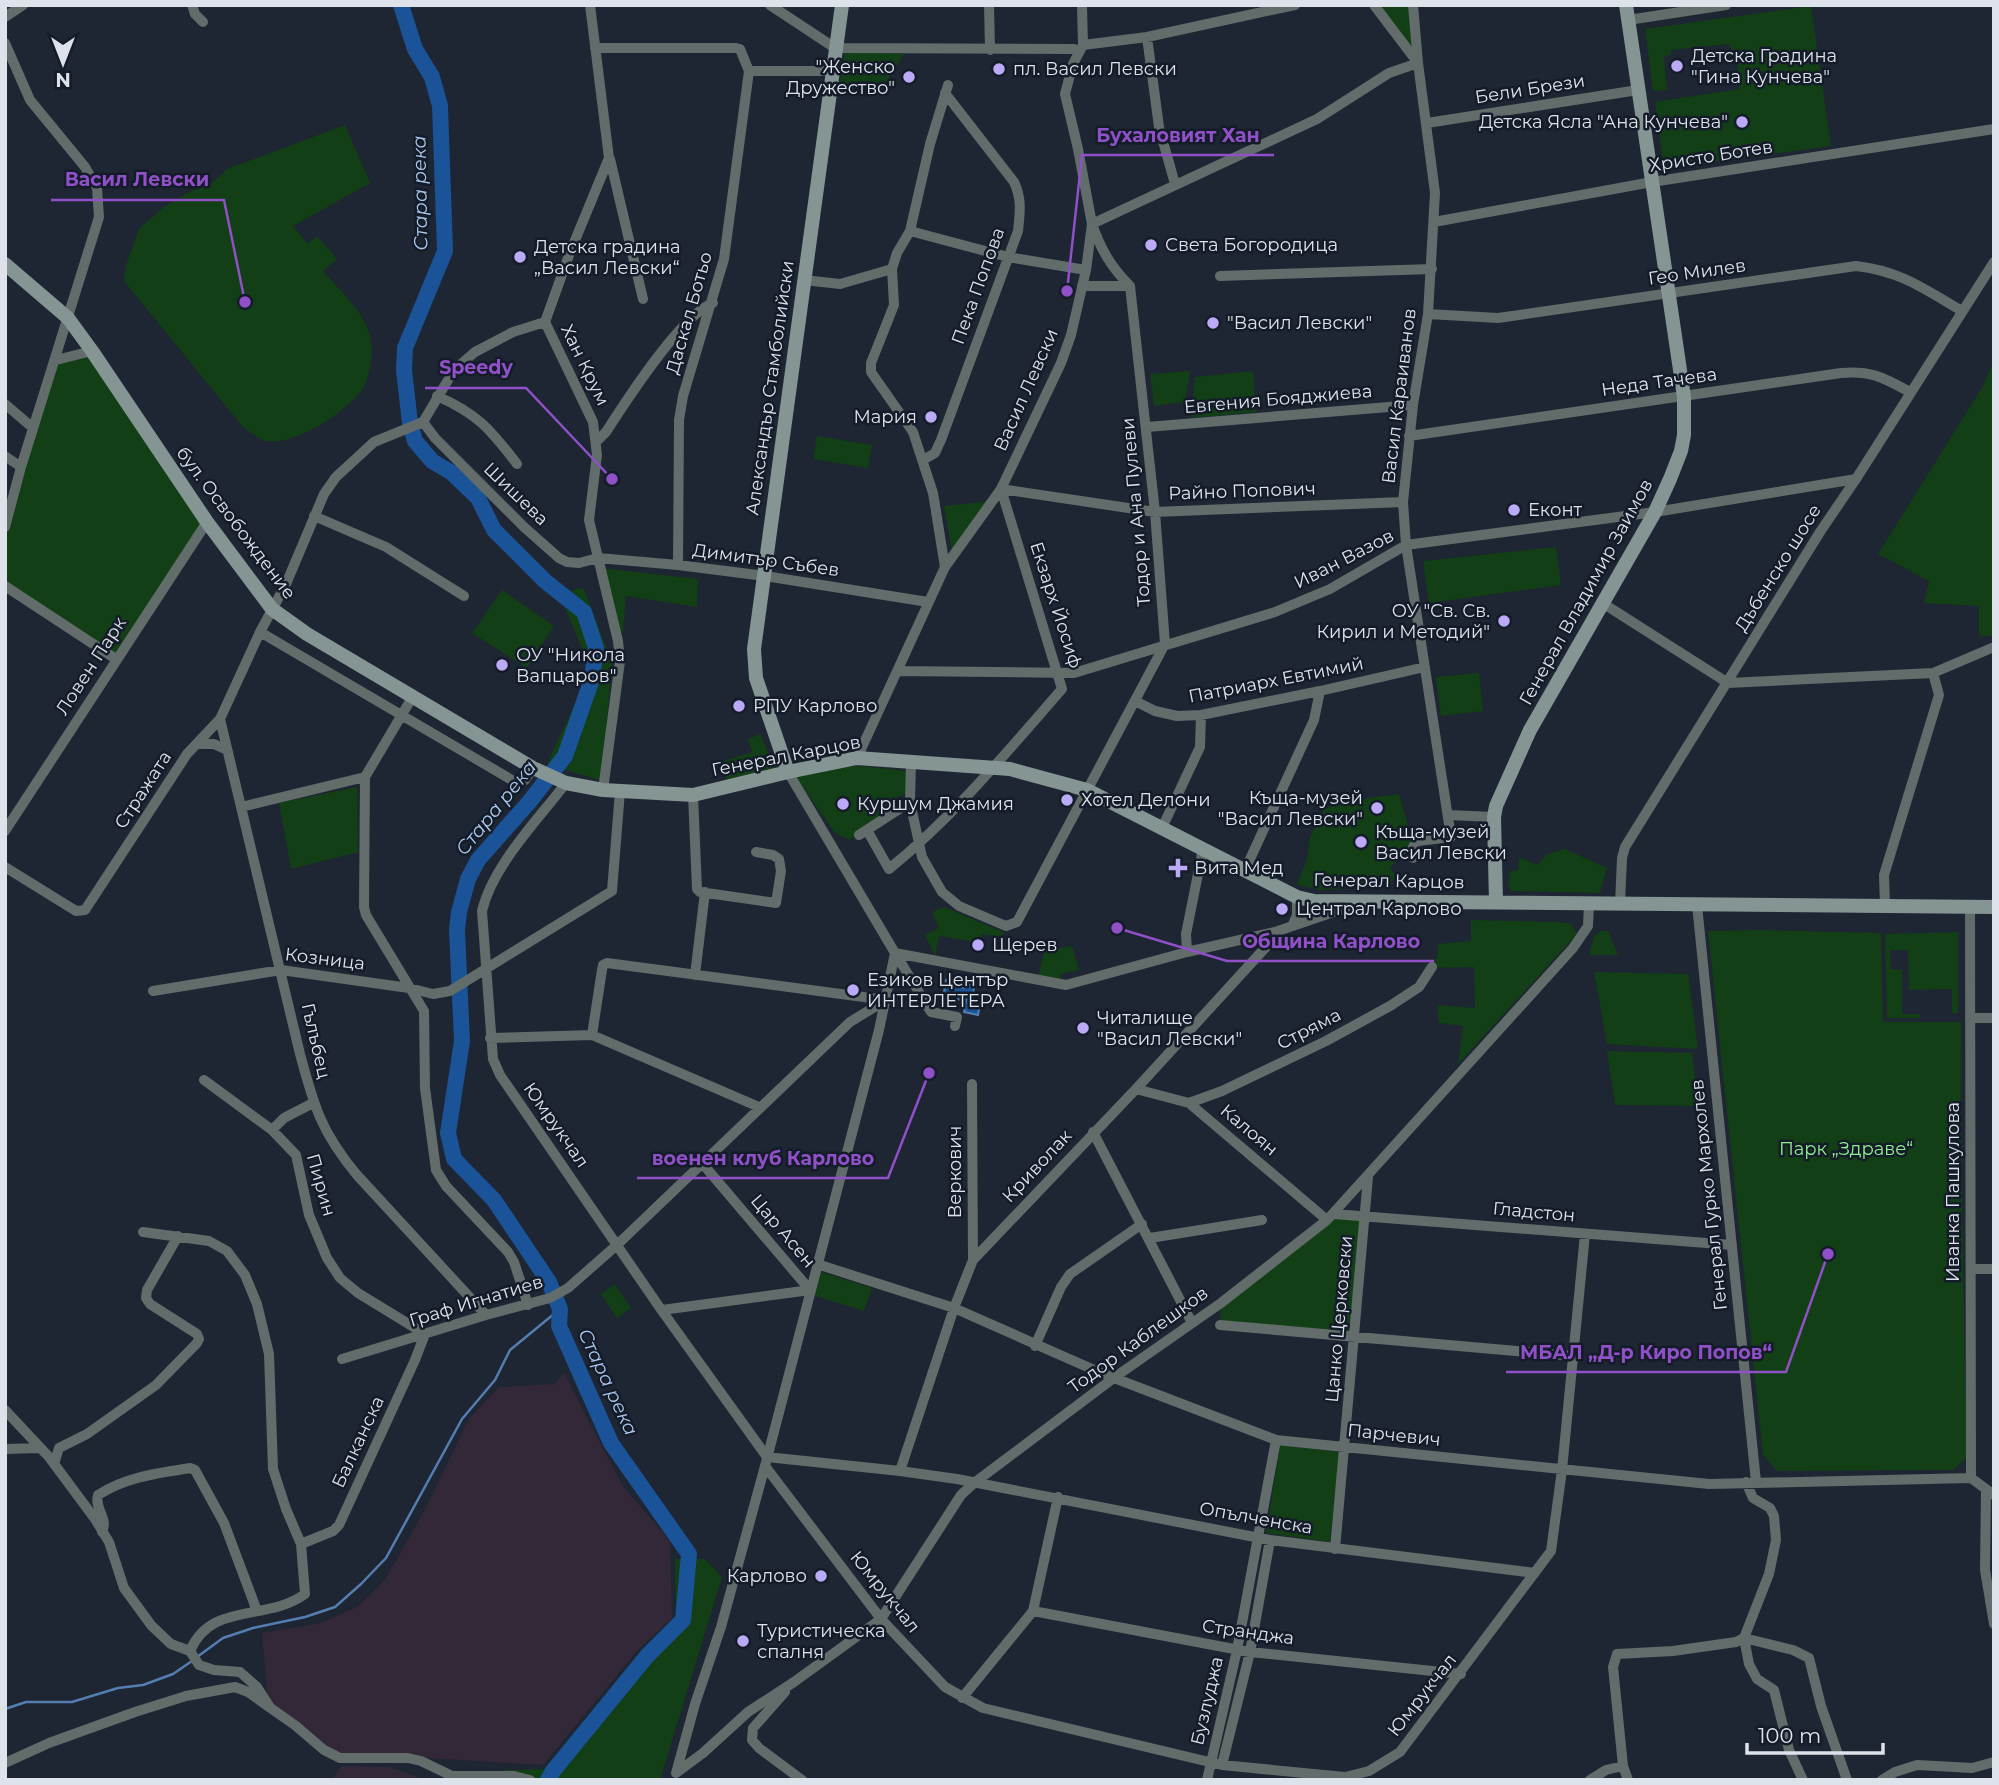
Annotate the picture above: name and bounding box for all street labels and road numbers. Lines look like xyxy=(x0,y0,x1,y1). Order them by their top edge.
street label: Бели Брези xyxy=(1473,69,1587,109)
street label: Христо Ботев xyxy=(1648,135,1774,177)
street label: Пека Попова xyxy=(947,225,1009,347)
street label: Даскал Ботьо xyxy=(661,249,717,377)
street label: Гео Милев xyxy=(1647,254,1747,290)
street label: Александър Стамболийски xyxy=(741,259,799,517)
street label: Васил Караиванов xyxy=(1377,307,1421,485)
street label: Хан Крум xyxy=(556,321,614,409)
street label: Васил Левски xyxy=(989,325,1063,455)
street label: Неда Тачева xyxy=(1600,363,1718,401)
street label: Евгения Бояджиева xyxy=(1183,380,1373,418)
street label: Тодор и Ана Пулеви xyxy=(1117,417,1155,607)
street label: бул. Освобождение xyxy=(171,442,301,604)
street label: Шишева xyxy=(479,458,553,530)
street label: Генерал Владимир Заимов xyxy=(1515,475,1657,709)
street label: Райно Попович xyxy=(1168,477,1316,505)
street label: Дъбенско шосе xyxy=(1730,500,1826,636)
street label: Иван Вазов xyxy=(1290,524,1398,594)
street label: Димитър Събев xyxy=(691,539,841,581)
street label: Екзарх Йосиф xyxy=(1025,539,1087,671)
street label: Ловен Парк xyxy=(51,612,131,719)
street label: Патриарх Евтимий xyxy=(1187,652,1365,708)
street label: Генерал Карцов xyxy=(710,731,862,781)
street label: Стражата xyxy=(110,747,176,833)
street label: Генерал Карцов xyxy=(1313,869,1465,893)
street label: Козница xyxy=(284,943,366,975)
street label: Гълъбец xyxy=(297,1001,335,1081)
street label: Стряма xyxy=(1273,1004,1345,1054)
street label: Юмрукчал xyxy=(519,1078,593,1172)
street label: Генерал Гурко Мархолев xyxy=(1686,1078,1732,1312)
street label: Калоян xyxy=(1216,1100,1282,1160)
street label: Иванка Пашкулова xyxy=(1942,1102,1964,1282)
street label: Криволак xyxy=(998,1125,1077,1207)
street label: Веркович xyxy=(944,1126,966,1218)
street label: Пирин xyxy=(302,1151,340,1219)
street label: Цар Асен xyxy=(746,1190,820,1272)
street label: Гладстон xyxy=(1492,1197,1576,1227)
street label: Цанко Церковски xyxy=(1321,1235,1357,1403)
street label: Граф Игнатиев xyxy=(406,1270,546,1332)
street label: Тодор Каблешков xyxy=(1064,1282,1212,1398)
street label: Балканска xyxy=(327,1393,389,1491)
street label: Парчевич xyxy=(1346,1419,1442,1451)
street label: Опълченска xyxy=(1198,1497,1314,1539)
street label: Юмрукчал xyxy=(845,1547,925,1637)
street label: Странджа xyxy=(1200,1615,1296,1649)
street label: Юмрукчал xyxy=(1383,1649,1461,1741)
street label: Бузлуджа xyxy=(1186,1655,1228,1747)

